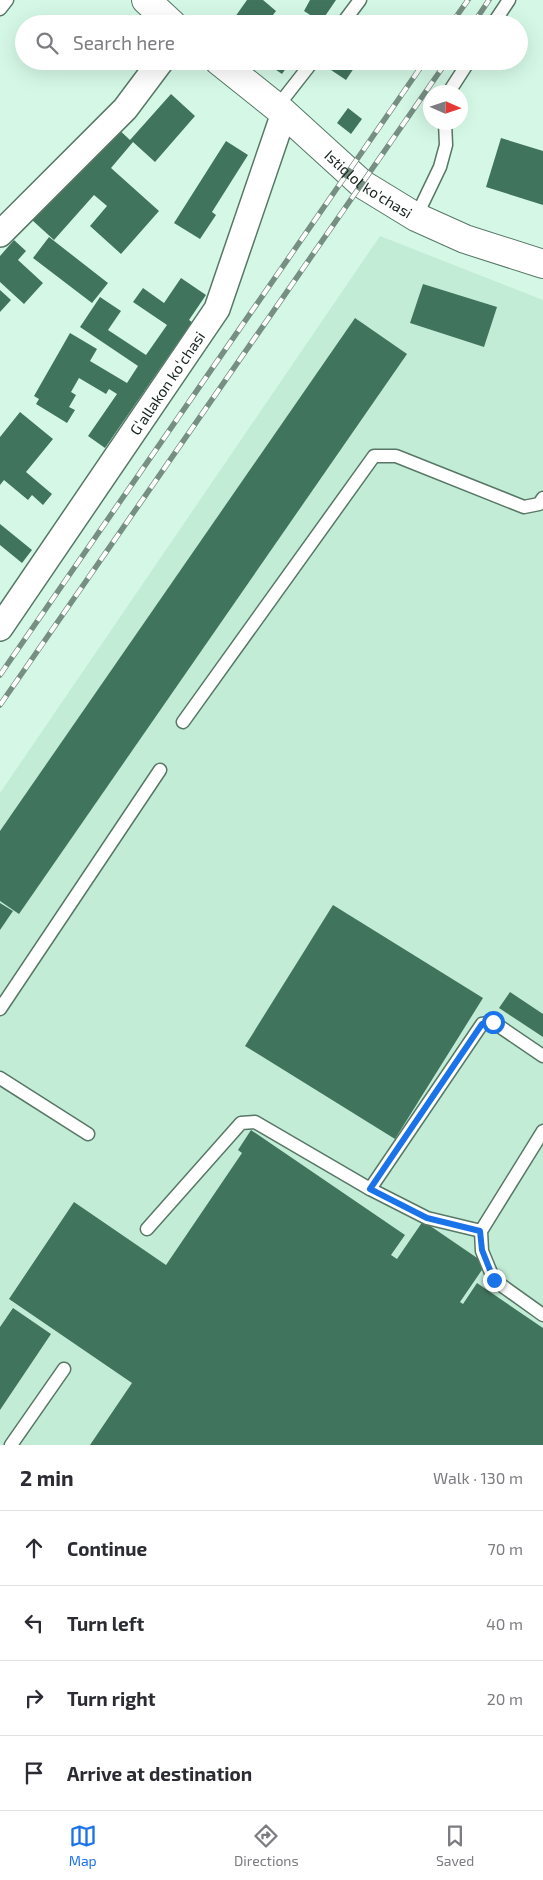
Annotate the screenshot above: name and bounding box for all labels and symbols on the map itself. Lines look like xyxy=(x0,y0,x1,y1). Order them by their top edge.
north arrow xyxy=(423,85,468,130)
street label: Istiqlol ko'chasi xyxy=(321,146,416,222)
street label: Gʻallakon koʻchasi xyxy=(126,328,208,438)
route start xyxy=(482,1011,505,1034)
route end xyxy=(483,1269,506,1292)

